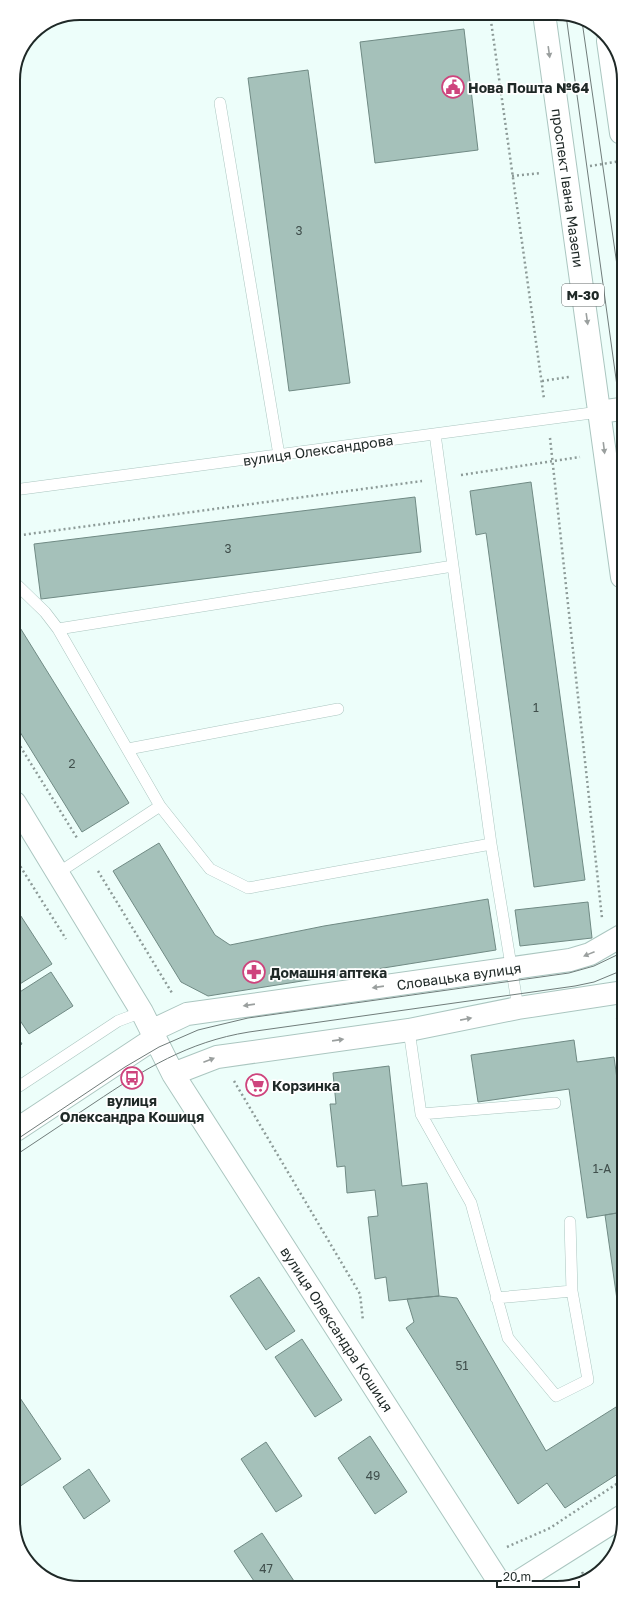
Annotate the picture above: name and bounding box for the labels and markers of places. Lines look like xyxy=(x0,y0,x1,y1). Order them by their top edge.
public building icon: Нова Пошта №64 xyxy=(440,74,466,100)
place label: Нова Пошта №64 xyxy=(468,79,589,96)
pharmacy icon: Домашня аптека xyxy=(241,959,267,985)
place label: Домашня аптека xyxy=(270,964,387,981)
bus stop icon: вулиця Олександра Кошиця xyxy=(119,1065,145,1091)
supermarket icon: Корзинка xyxy=(244,1072,270,1098)
place label: Корзинка xyxy=(272,1077,340,1094)
place label: вулиця Олександра Кошиця xyxy=(60,1092,204,1125)

